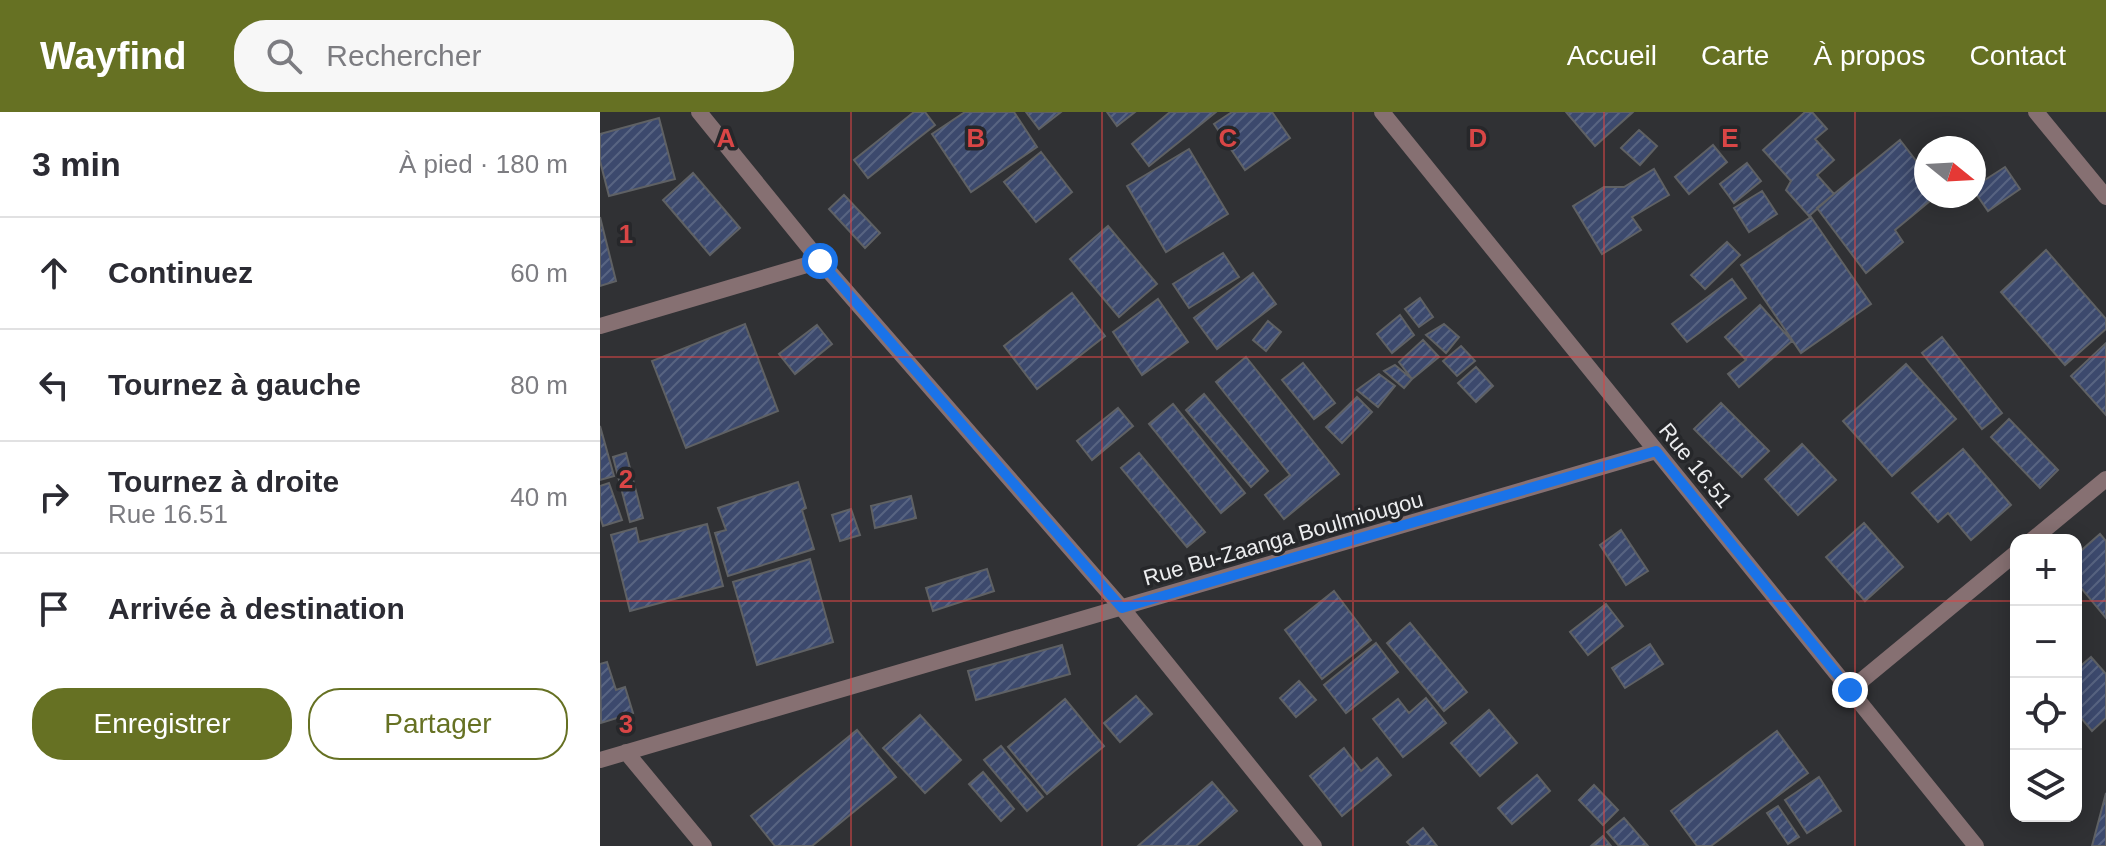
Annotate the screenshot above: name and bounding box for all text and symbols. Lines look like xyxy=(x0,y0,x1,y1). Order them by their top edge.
search box xyxy=(234,20,794,92)
icon: search xyxy=(262,34,306,78)
text: Wayfind xyxy=(40,35,186,77)
text: Rechercher xyxy=(326,39,481,72)
text: Accueil xyxy=(1567,40,1657,71)
text: Carte xyxy=(1701,40,1769,71)
text: À propos xyxy=(1813,40,1926,71)
text: Contact xyxy=(1970,40,2066,71)
text: A xyxy=(717,123,736,153)
text: B xyxy=(967,123,985,153)
text: C xyxy=(1219,123,1238,153)
text: D xyxy=(1469,123,1487,153)
text: E xyxy=(1721,123,1739,153)
north arrow xyxy=(1914,136,1986,208)
text: 3 min xyxy=(32,145,121,183)
text: À pied · 180 m xyxy=(399,149,568,179)
text: 1 xyxy=(619,219,633,249)
route start xyxy=(802,243,838,279)
icon: ahead xyxy=(32,251,76,295)
text: Continuez xyxy=(108,256,253,289)
text: 60 m xyxy=(510,258,568,288)
icon: left xyxy=(32,363,76,407)
text: Tournez à gauche xyxy=(108,368,361,401)
text: 80 m xyxy=(510,370,568,400)
street label: Rue 16.51 xyxy=(1654,418,1737,513)
text: 2 xyxy=(619,464,633,494)
text: Tournez à droite xyxy=(108,465,339,498)
icon: right xyxy=(32,475,76,519)
text: 40 m xyxy=(510,482,568,512)
street label: Rue Bu-Zaanga Boulmiougou xyxy=(1140,487,1426,590)
text: Rue 16.51 xyxy=(108,499,228,529)
map controls xyxy=(2010,534,2082,822)
button: + xyxy=(2010,534,2082,606)
icon: arrive xyxy=(32,587,76,631)
text: Arrivée à destination xyxy=(108,592,405,625)
button: − xyxy=(2010,606,2082,678)
route end xyxy=(1832,672,1868,708)
button: locate xyxy=(2010,678,2082,750)
button: Enregistrer xyxy=(32,688,292,760)
button: Partager xyxy=(308,688,568,760)
text: 3 xyxy=(619,709,633,739)
button: layers xyxy=(2010,750,2082,822)

